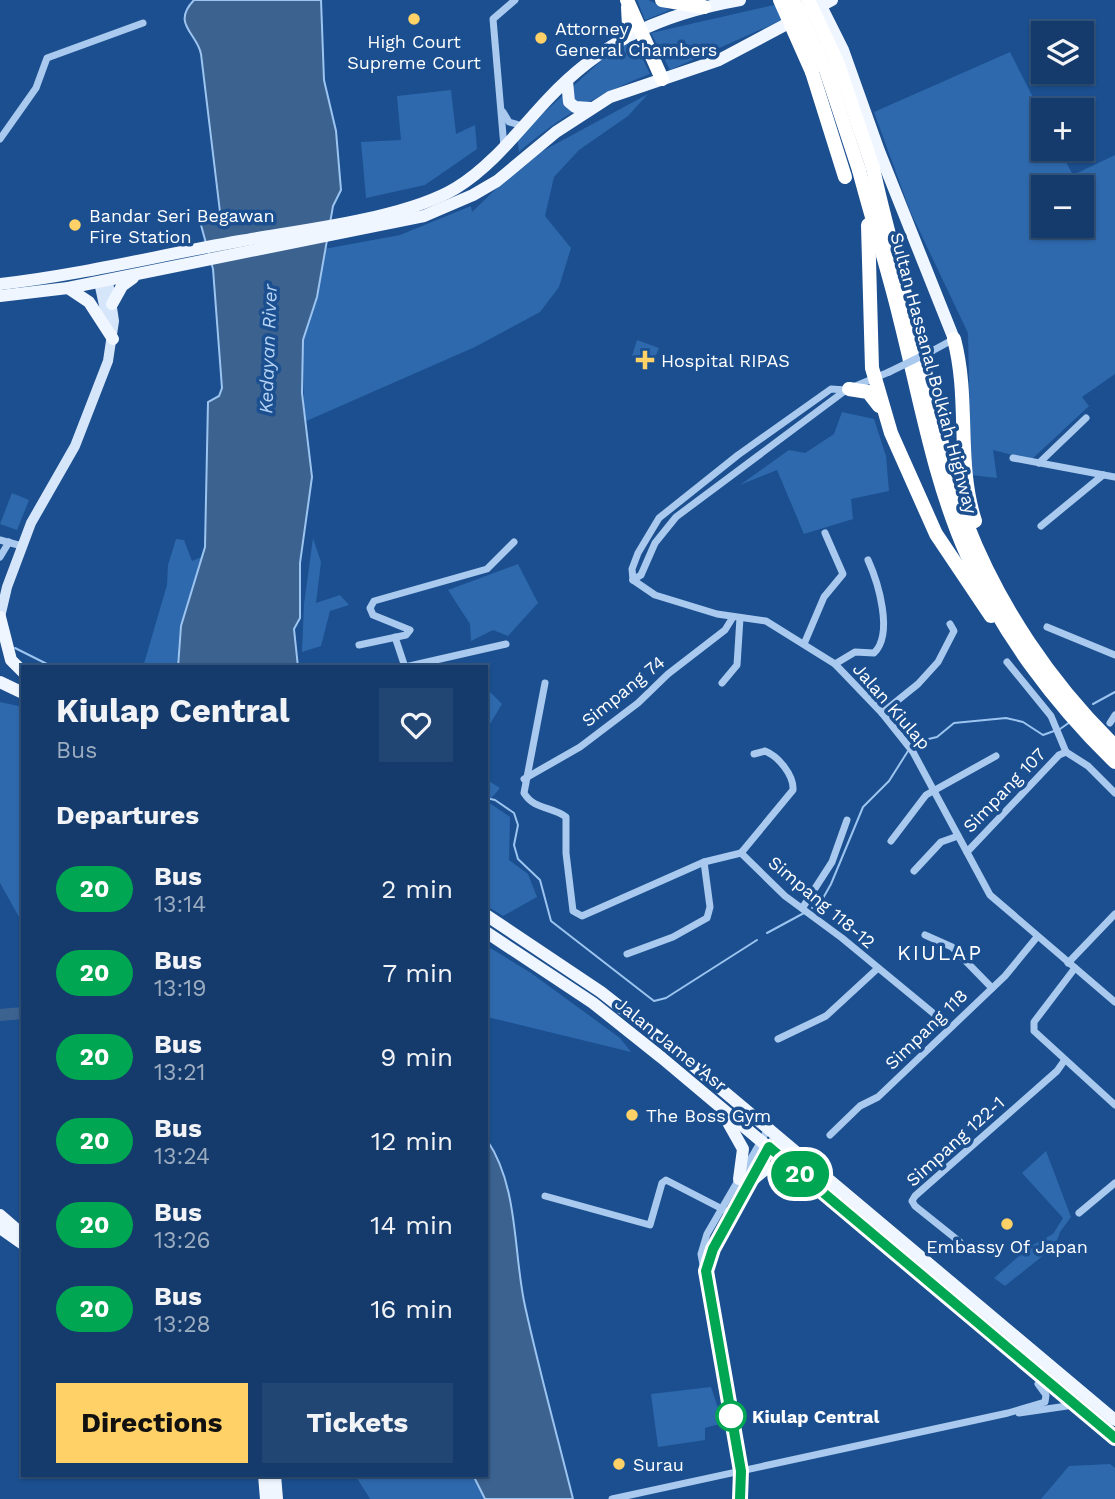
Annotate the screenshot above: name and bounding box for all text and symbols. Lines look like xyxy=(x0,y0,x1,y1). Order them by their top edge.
marker: High Court Supreme Court xyxy=(406,11,422,27)
place label: Attorney General Chambers xyxy=(555,18,717,60)
map controls xyxy=(1031,21,1094,238)
button: layers xyxy=(1031,21,1094,84)
marker: Attorney General Chambers xyxy=(533,30,549,46)
place label: High Court Supreme Court xyxy=(347,31,481,73)
button: + xyxy=(1031,98,1094,161)
button: − xyxy=(1031,175,1094,238)
place label: Bandar Seri Begawan Fire Station xyxy=(89,205,275,247)
marker: Bandar Seri Begawan Fire Station xyxy=(67,217,83,233)
street label: Sultan Hassanal Bolkiah Highway xyxy=(886,230,982,517)
water label: Kedayan River xyxy=(254,283,282,414)
marker: Hospital RIPAS xyxy=(635,350,655,370)
place label: Hospital RIPAS xyxy=(661,350,790,371)
street label: Simpang 74 xyxy=(577,651,669,731)
street label: Jalan Kiulap xyxy=(849,658,935,754)
button: heart xyxy=(379,688,453,762)
text: Kiulap Central xyxy=(56,691,289,730)
text: Bus xyxy=(56,737,97,764)
street label: Simpang 107 xyxy=(958,743,1050,837)
text: Departures xyxy=(56,800,199,830)
street label: Simpang 118-12 xyxy=(765,851,879,953)
text: Bus xyxy=(154,861,202,891)
text: 2 min xyxy=(381,874,453,904)
text: 20 xyxy=(80,875,109,903)
text: 13:14 xyxy=(154,891,206,918)
district label: KIULAP xyxy=(897,940,983,965)
text: Bus xyxy=(154,945,202,975)
text: 7 min xyxy=(383,958,453,988)
text: 20 xyxy=(80,959,109,987)
text: 13:19 xyxy=(154,975,206,1002)
street label: Simpang 118 xyxy=(880,984,972,1074)
street label: Jalan Jame 'Asr xyxy=(611,993,731,1095)
text: Bus xyxy=(154,1029,202,1059)
text: 9 min xyxy=(380,1042,453,1072)
text: 20 xyxy=(80,1043,109,1071)
text: 13:21 xyxy=(154,1059,206,1086)
street label: Simpang 122-1 xyxy=(902,1092,1008,1190)
place label: The Boss Gym xyxy=(646,1105,771,1126)
marker: The Boss Gym xyxy=(624,1107,640,1123)
text: Bus xyxy=(154,1113,202,1143)
text: 12 min xyxy=(371,1126,453,1156)
text: 20 xyxy=(80,1127,109,1155)
text: 13:24 xyxy=(154,1143,210,1170)
line badge: 20 xyxy=(768,1151,832,1197)
text: 20 xyxy=(785,1160,815,1188)
text: Bus xyxy=(154,1197,202,1227)
text: 14 min xyxy=(370,1210,453,1240)
text: 20 xyxy=(80,1211,109,1239)
marker: Embassy Of Japan xyxy=(999,1216,1015,1232)
text: 13:26 xyxy=(154,1227,211,1254)
place label: Embassy Of Japan xyxy=(926,1236,1088,1257)
text: Bus xyxy=(154,1281,202,1311)
text: 16 min xyxy=(370,1294,453,1324)
text: 20 xyxy=(80,1295,109,1323)
text: 13:28 xyxy=(154,1311,211,1338)
button: Directions xyxy=(56,1383,248,1463)
button: Tickets xyxy=(262,1383,453,1463)
marker: Kiulap Central xyxy=(716,1401,746,1431)
place label: Kiulap Central xyxy=(752,1406,879,1427)
place label: Surau xyxy=(633,1454,684,1475)
marker: Surau xyxy=(611,1456,627,1472)

